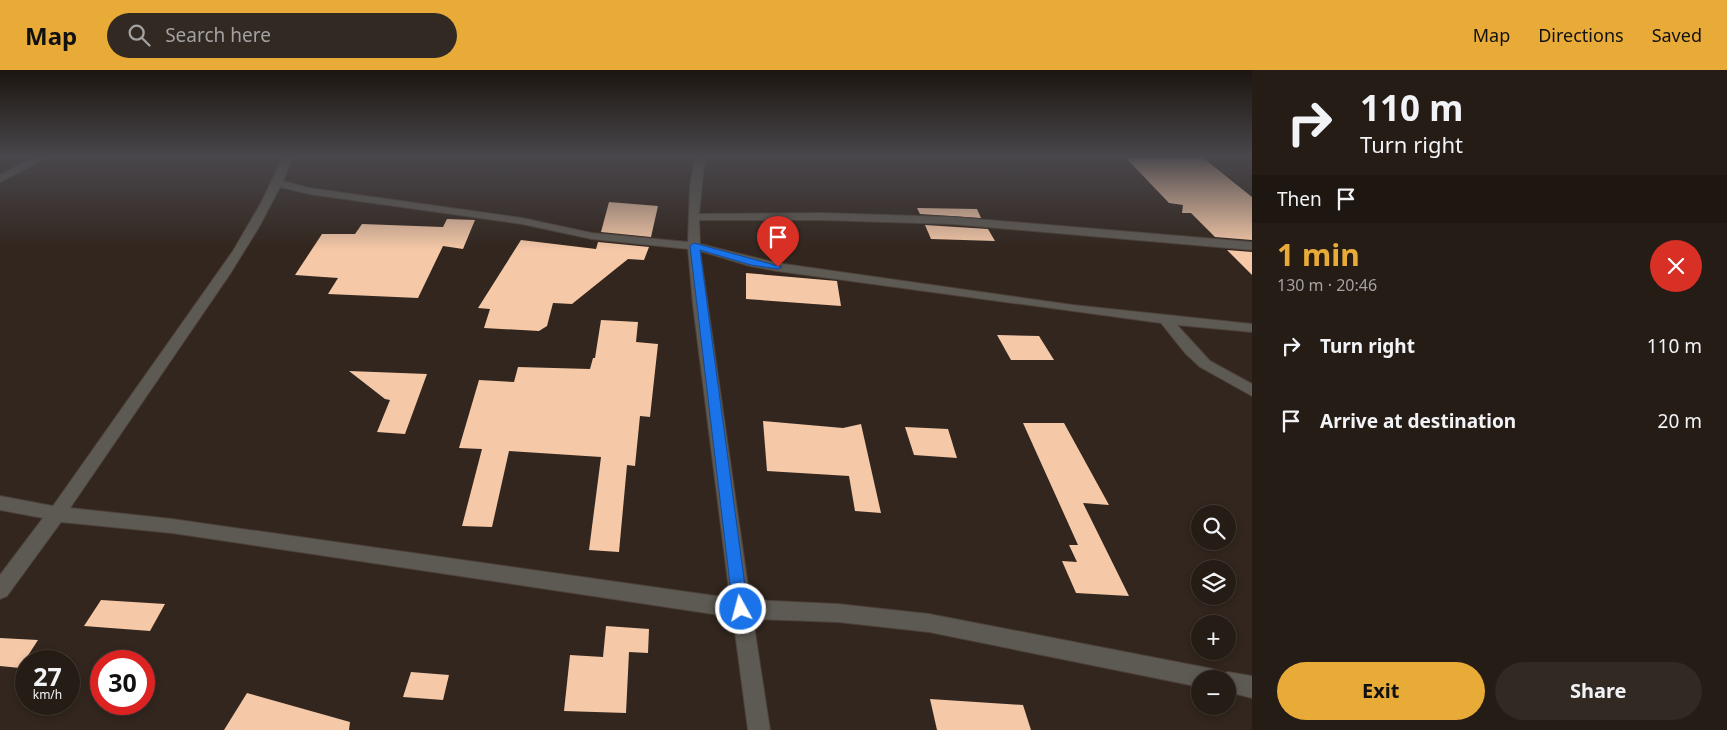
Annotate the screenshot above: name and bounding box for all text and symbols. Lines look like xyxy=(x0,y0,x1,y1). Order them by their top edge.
search box xyxy=(107,13,457,58)
text: Map xyxy=(25,19,77,52)
icon: search xyxy=(125,21,153,49)
text: Search here xyxy=(165,22,271,48)
text: Map xyxy=(1473,23,1510,47)
text: Directions xyxy=(1538,23,1624,47)
text: Saved xyxy=(1652,23,1702,47)
text: 110 m xyxy=(1360,84,1463,131)
icon: right xyxy=(1277,90,1342,155)
text: Turn right xyxy=(1360,129,1463,159)
icon: arrive xyxy=(1332,185,1360,213)
text: Then xyxy=(1277,186,1322,212)
pin xyxy=(757,216,799,267)
icon: arrive xyxy=(764,223,792,251)
text: 1 min xyxy=(1277,234,1360,275)
button: close xyxy=(1650,240,1702,292)
text: 130 m · 20:46 xyxy=(1277,274,1377,296)
icon: right xyxy=(1277,332,1305,360)
text: Turn right xyxy=(1320,333,1415,359)
text: 110 m xyxy=(1647,333,1702,359)
icon: arrive xyxy=(1277,407,1305,435)
text: Arrive at destination xyxy=(1320,408,1516,434)
text: 20 m xyxy=(1658,408,1702,434)
map controls xyxy=(1191,505,1236,715)
button: search xyxy=(1191,505,1236,550)
button: layers xyxy=(1191,560,1236,605)
position arrow xyxy=(714,582,766,634)
button: + xyxy=(1191,615,1236,660)
speed limit sign: 30 xyxy=(90,650,155,715)
text: 27 xyxy=(33,659,62,693)
button: Exit xyxy=(1277,662,1485,720)
button: Share xyxy=(1495,662,1702,720)
button: − xyxy=(1191,670,1236,715)
text: km/h xyxy=(33,686,62,703)

